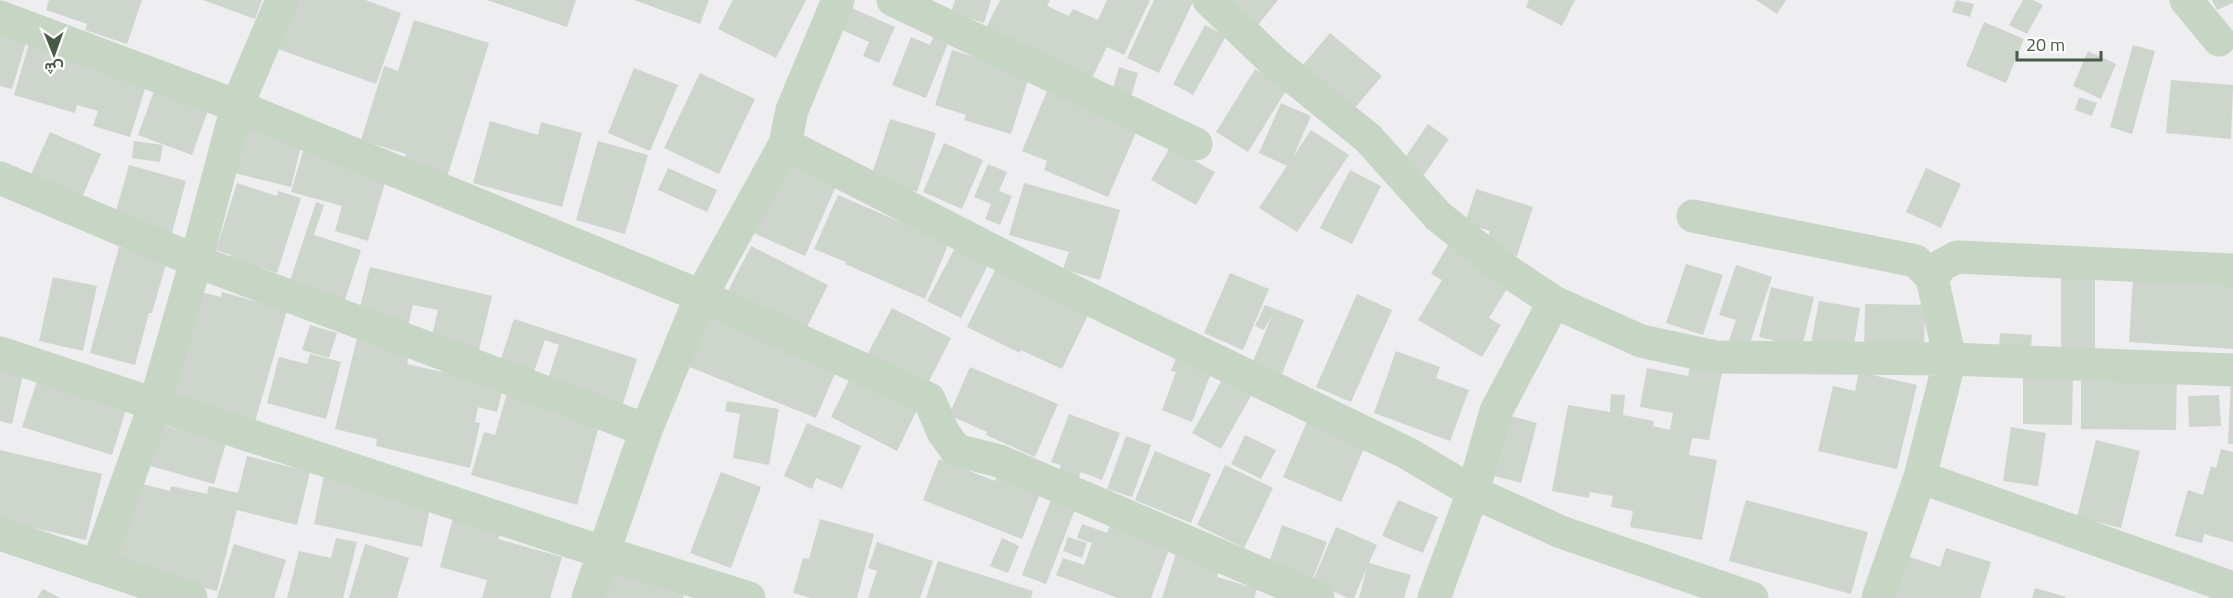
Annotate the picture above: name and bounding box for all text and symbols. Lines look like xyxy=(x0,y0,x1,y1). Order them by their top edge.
north arrow xyxy=(24,24,84,84)
scale bar xyxy=(2017,24,2101,62)
text: 20 m xyxy=(2026,31,2065,58)
text: ش xyxy=(44,57,64,81)

